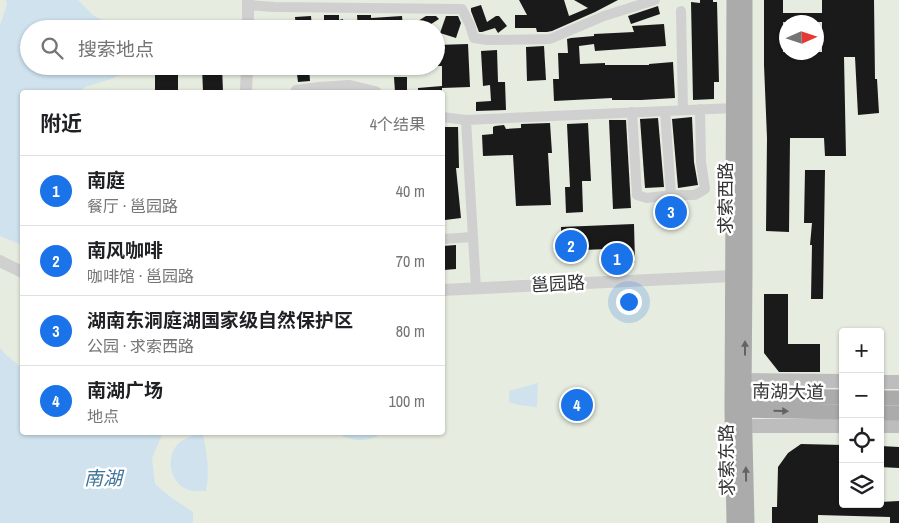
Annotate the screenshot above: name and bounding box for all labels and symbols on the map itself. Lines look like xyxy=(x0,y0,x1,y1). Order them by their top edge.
north arrow xyxy=(779,15,824,60)
street label: 求索西路 xyxy=(713,162,738,234)
pin: 3 xyxy=(655,193,687,231)
pin: 2 xyxy=(555,227,587,265)
pin: 1 xyxy=(601,240,633,278)
street label: 邕园路 xyxy=(530,270,586,297)
your location xyxy=(616,289,642,315)
one-way arrow xyxy=(741,339,749,355)
street label: 南湖大道 xyxy=(752,378,824,405)
pin: 4 xyxy=(561,386,593,424)
one-way arrow xyxy=(773,407,789,415)
street label: 求索东路 xyxy=(713,424,740,496)
water label: 南湖 xyxy=(84,465,125,491)
one-way arrow xyxy=(742,466,750,482)

